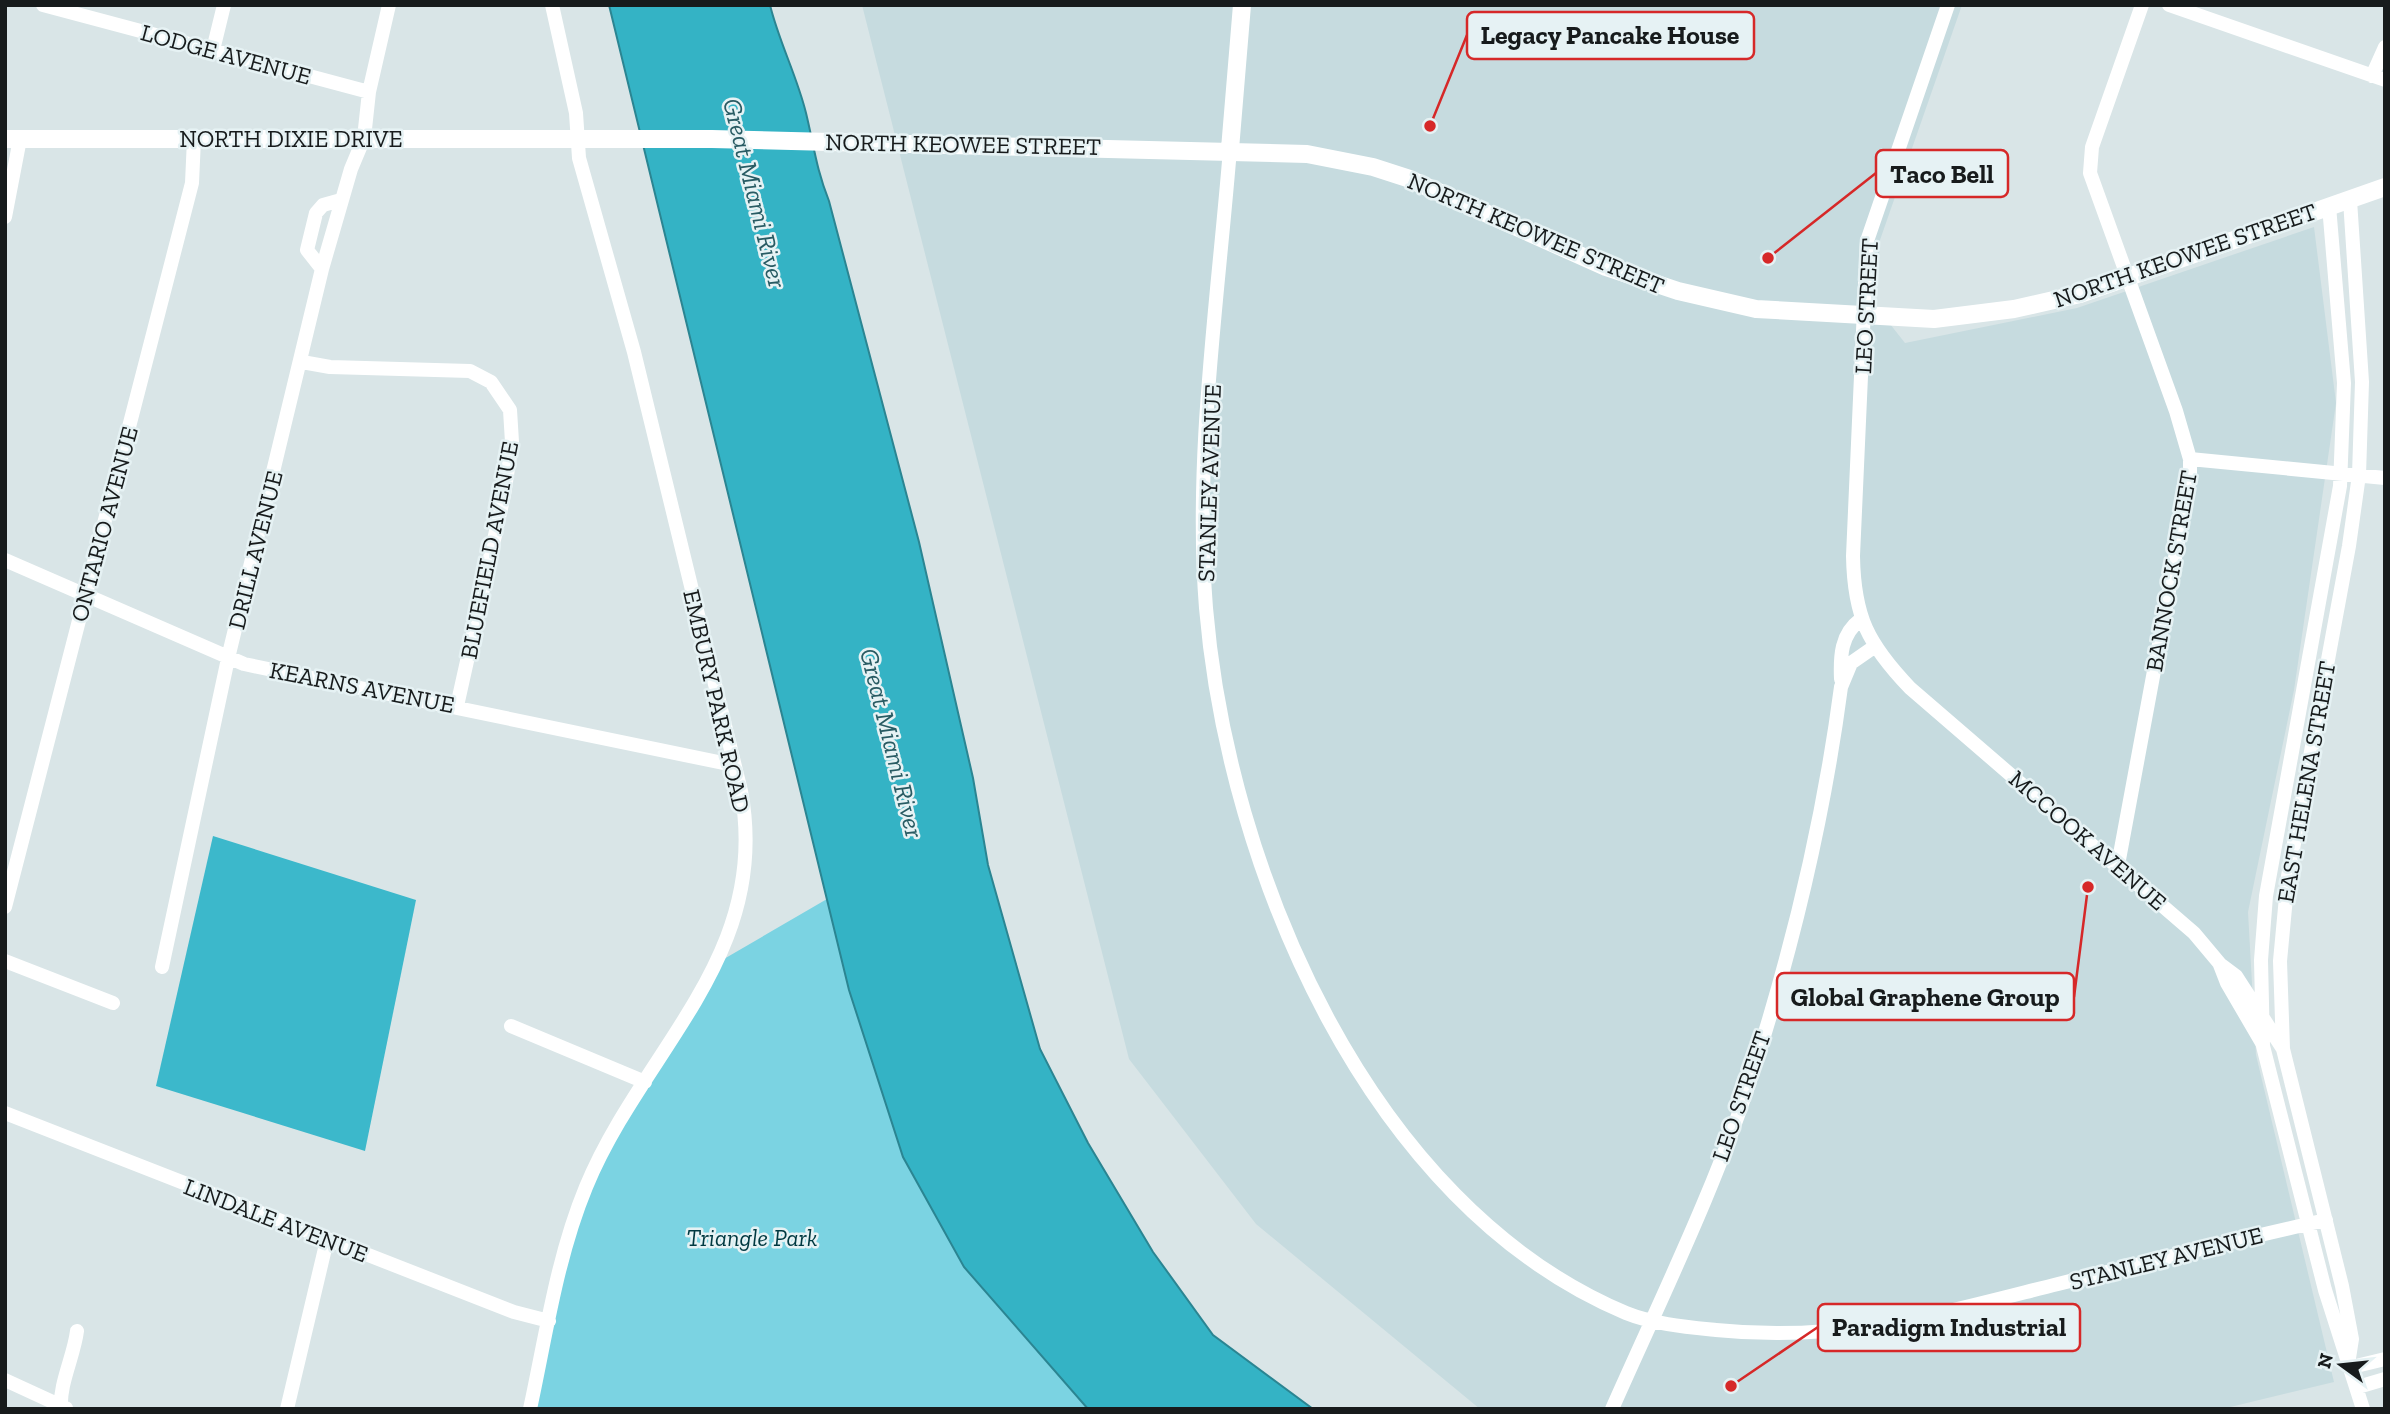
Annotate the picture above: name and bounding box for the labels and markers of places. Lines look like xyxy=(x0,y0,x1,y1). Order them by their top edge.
callout: Legacy Pancake House xyxy=(1467,12,1754,59)
callout: Taco Bell xyxy=(1876,150,2008,197)
callout: Global Graphene Group xyxy=(1777,973,2074,1020)
callout: Paradigm Industrial xyxy=(1818,1304,2080,1351)

